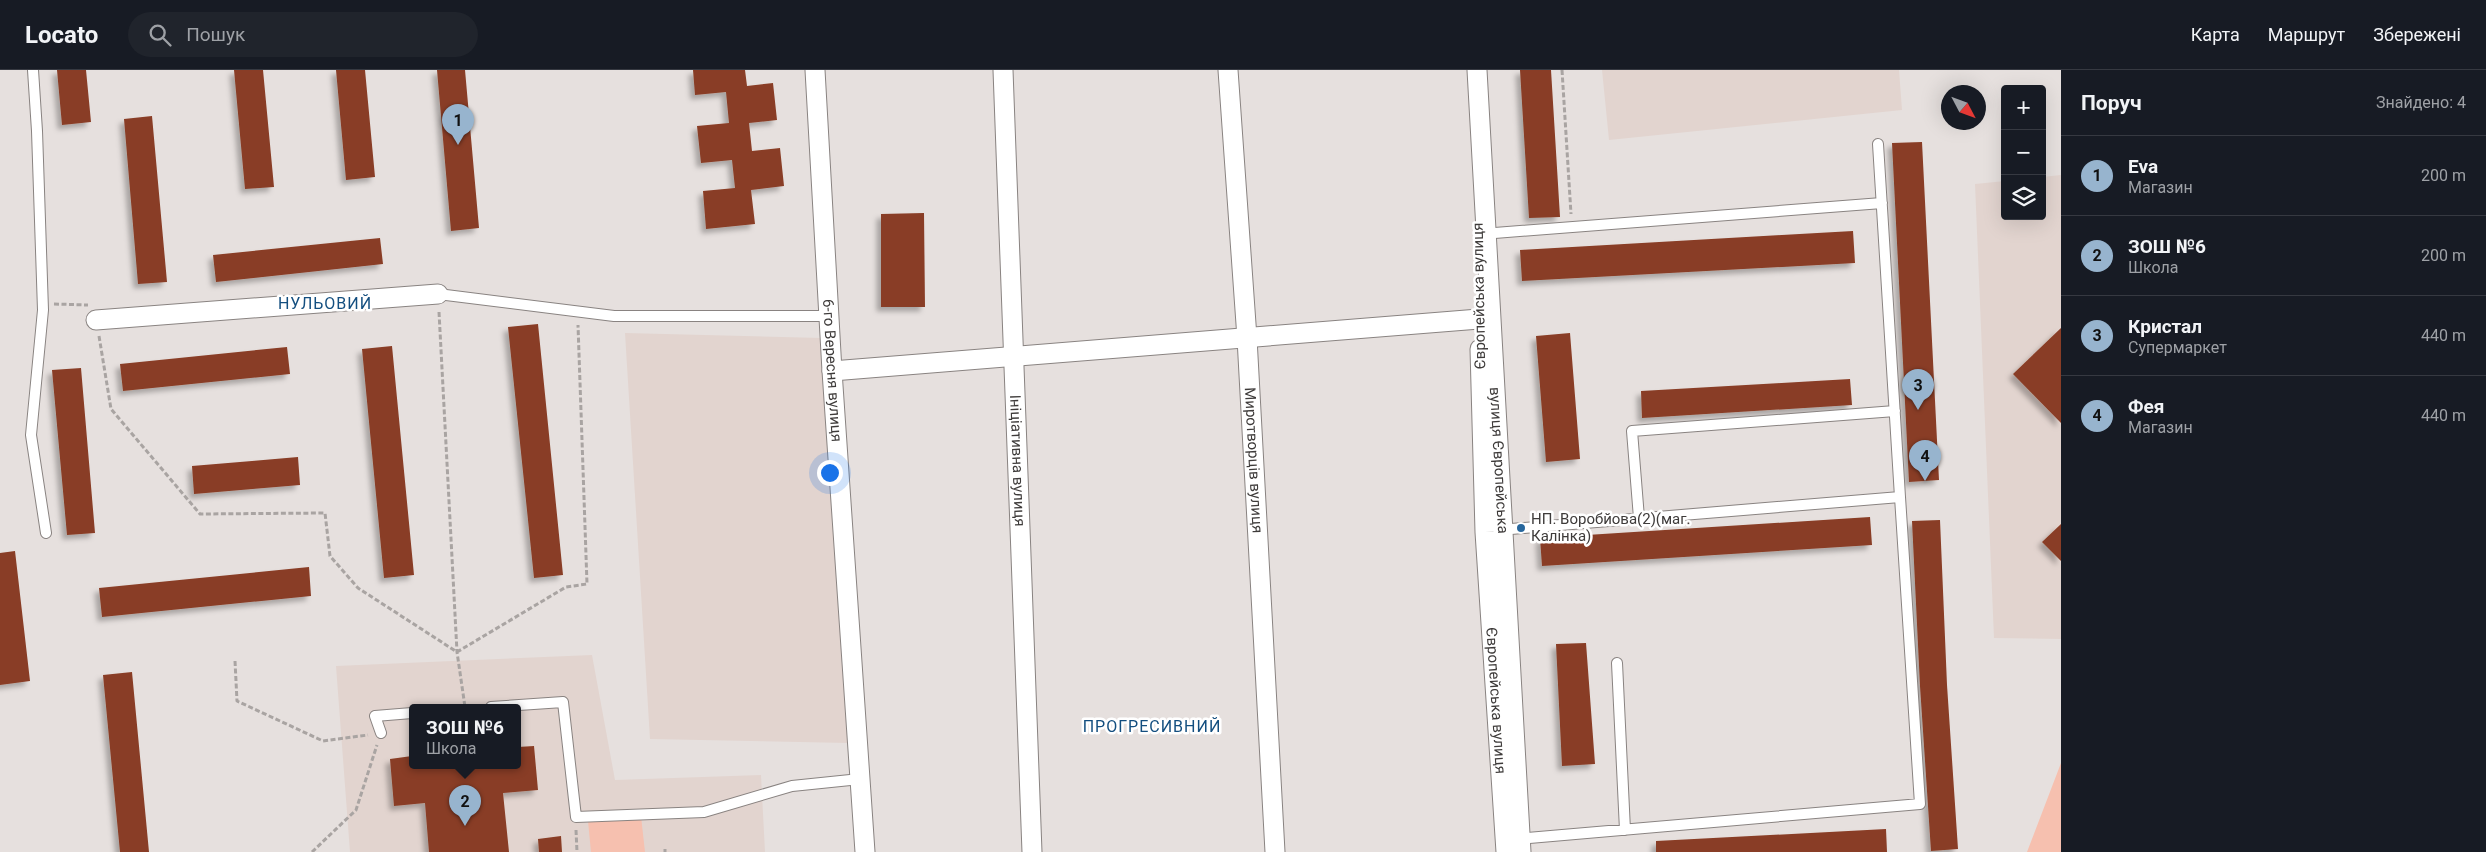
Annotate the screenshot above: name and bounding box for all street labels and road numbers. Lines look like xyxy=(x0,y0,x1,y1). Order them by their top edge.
street label: Європейська вулиця xyxy=(1469,222,1489,370)
street label: 6-го Вересня вулиця xyxy=(819,299,846,443)
street label: Миротворців вулиця xyxy=(1241,387,1267,534)
street label: вулиця Європейська xyxy=(1486,387,1512,534)
street label: Ініціативна вулиця xyxy=(1006,394,1029,527)
street label: Європейська вулиця xyxy=(1482,627,1510,774)

